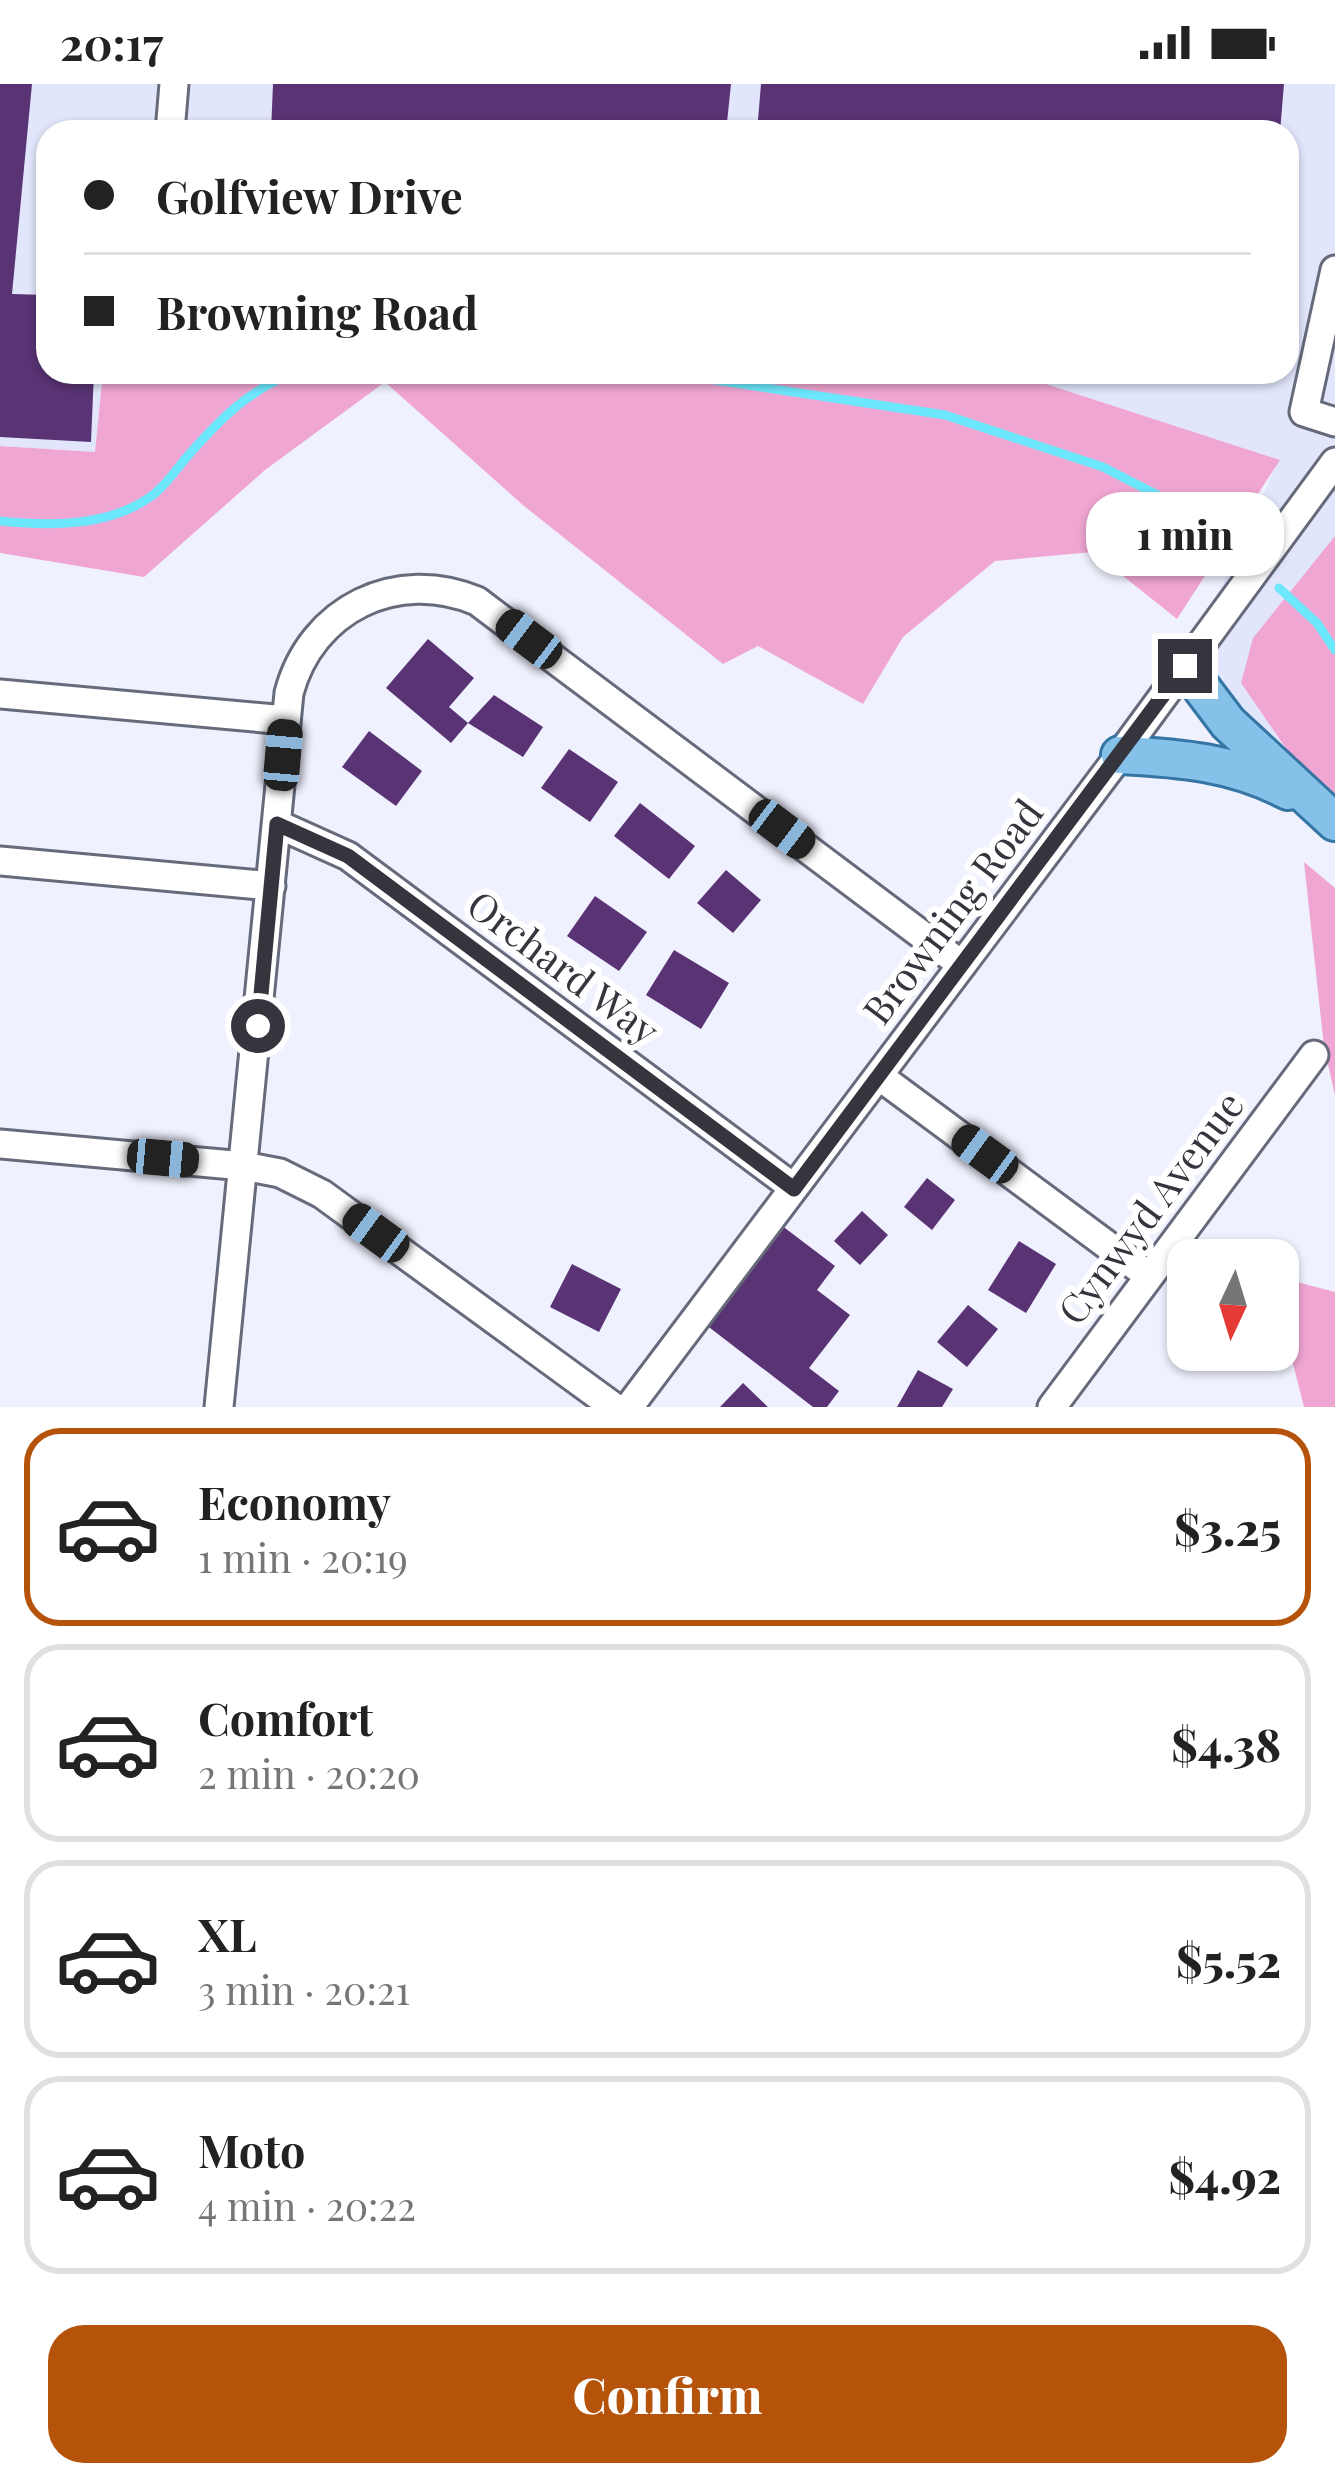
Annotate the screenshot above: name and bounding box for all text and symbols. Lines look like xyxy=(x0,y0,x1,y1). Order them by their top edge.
text: 20:17 xyxy=(60,12,163,72)
text: Golfview Drive xyxy=(156,165,463,225)
text: Browning Road xyxy=(156,281,478,341)
callout: 1 min xyxy=(1086,492,1284,576)
text: 1 min xyxy=(1137,508,1233,560)
car xyxy=(489,603,569,675)
route end xyxy=(1158,639,1212,693)
car xyxy=(262,718,304,792)
street label: Browning Road xyxy=(850,788,1053,1034)
car xyxy=(742,793,822,865)
street label: Orchard Way xyxy=(458,877,671,1056)
route start xyxy=(231,999,285,1053)
street label: Cynwyd Avenue xyxy=(1045,1080,1254,1334)
car xyxy=(945,1118,1025,1190)
car xyxy=(126,1137,200,1179)
car xyxy=(336,1197,416,1269)
north arrow xyxy=(1167,1239,1299,1371)
map controls xyxy=(1167,1239,1299,1371)
text: Economy xyxy=(198,1471,391,1531)
icon: car xyxy=(54,1473,162,1581)
text: $3.25 xyxy=(1174,1497,1281,1557)
text: 1 min · 20:19 xyxy=(198,1531,408,1583)
text: Comfort xyxy=(198,1687,373,1747)
icon: car xyxy=(54,1689,162,1797)
text: $4.38 xyxy=(1171,1713,1281,1773)
text: 2 min · 20:20 xyxy=(198,1747,420,1799)
text: XL xyxy=(198,1903,257,1963)
icon: car xyxy=(54,1905,162,2013)
text: $5.52 xyxy=(1176,1929,1281,1989)
text: 3 min · 20:21 xyxy=(198,1963,410,2015)
text: Moto xyxy=(198,2119,305,2179)
icon: car xyxy=(54,2121,162,2229)
text: $4.92 xyxy=(1168,2145,1281,2205)
text: 4 min · 20:22 xyxy=(198,2179,416,2231)
button: Confirm xyxy=(48,2325,1287,2463)

